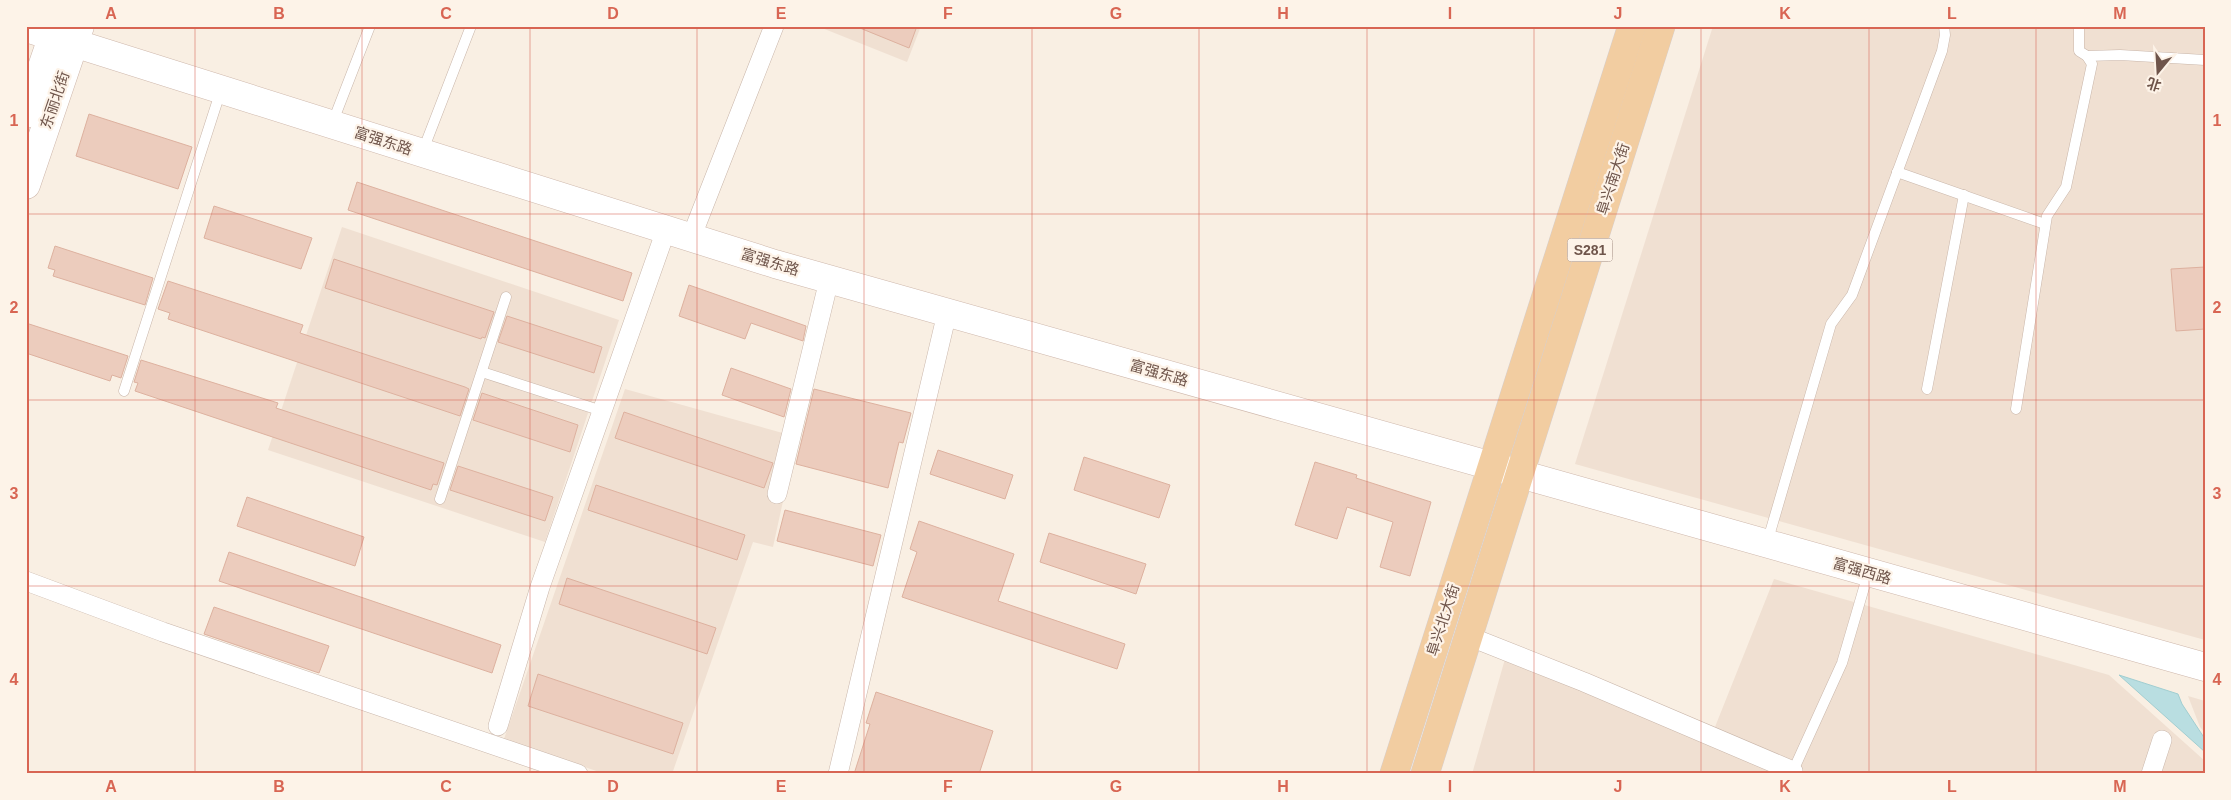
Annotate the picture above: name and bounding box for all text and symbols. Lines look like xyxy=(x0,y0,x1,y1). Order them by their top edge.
text: A xyxy=(105,5,117,22)
text: B xyxy=(273,5,285,22)
text: C xyxy=(440,5,452,22)
text: D xyxy=(607,5,619,22)
text: E xyxy=(776,5,787,22)
text: F xyxy=(943,5,953,22)
text: G xyxy=(1110,5,1122,22)
text: H xyxy=(1277,5,1289,22)
text: I xyxy=(1448,5,1452,22)
text: J xyxy=(1614,5,1622,22)
text: K xyxy=(1779,5,1791,22)
text: L xyxy=(1947,5,1957,22)
text: M xyxy=(2113,5,2127,22)
north arrow xyxy=(2134,48,2184,98)
street label: 东丽北街 xyxy=(37,69,72,131)
text: 北 xyxy=(2145,75,2163,94)
text: 1 xyxy=(10,112,19,129)
text: 1 xyxy=(2213,112,2222,129)
street label: 富强东路 xyxy=(352,123,414,158)
street label: 阜兴南大街 xyxy=(1593,141,1632,217)
road number: S281 xyxy=(1568,238,1612,262)
street label: 富强东路 xyxy=(739,245,801,278)
text: 2 xyxy=(10,299,19,316)
text: 2 xyxy=(2213,299,2222,316)
street label: 富强东路 xyxy=(1128,356,1190,389)
text: 3 xyxy=(10,485,19,502)
text: 3 xyxy=(2213,485,2222,502)
street label: 富强西路 xyxy=(1831,554,1893,587)
street label: 阜兴北大街 xyxy=(1423,582,1462,658)
text: 4 xyxy=(10,671,19,688)
text: 4 xyxy=(2213,671,2222,688)
text: A xyxy=(105,778,117,795)
text: B xyxy=(273,778,285,795)
text: C xyxy=(440,778,452,795)
text: D xyxy=(607,778,619,795)
text: E xyxy=(776,778,787,795)
text: F xyxy=(943,778,953,795)
text: G xyxy=(1110,778,1122,795)
text: H xyxy=(1277,778,1289,795)
text: I xyxy=(1448,778,1452,795)
text: J xyxy=(1614,778,1622,795)
text: K xyxy=(1779,778,1791,795)
text: L xyxy=(1947,778,1957,795)
text: M xyxy=(2113,778,2127,795)

